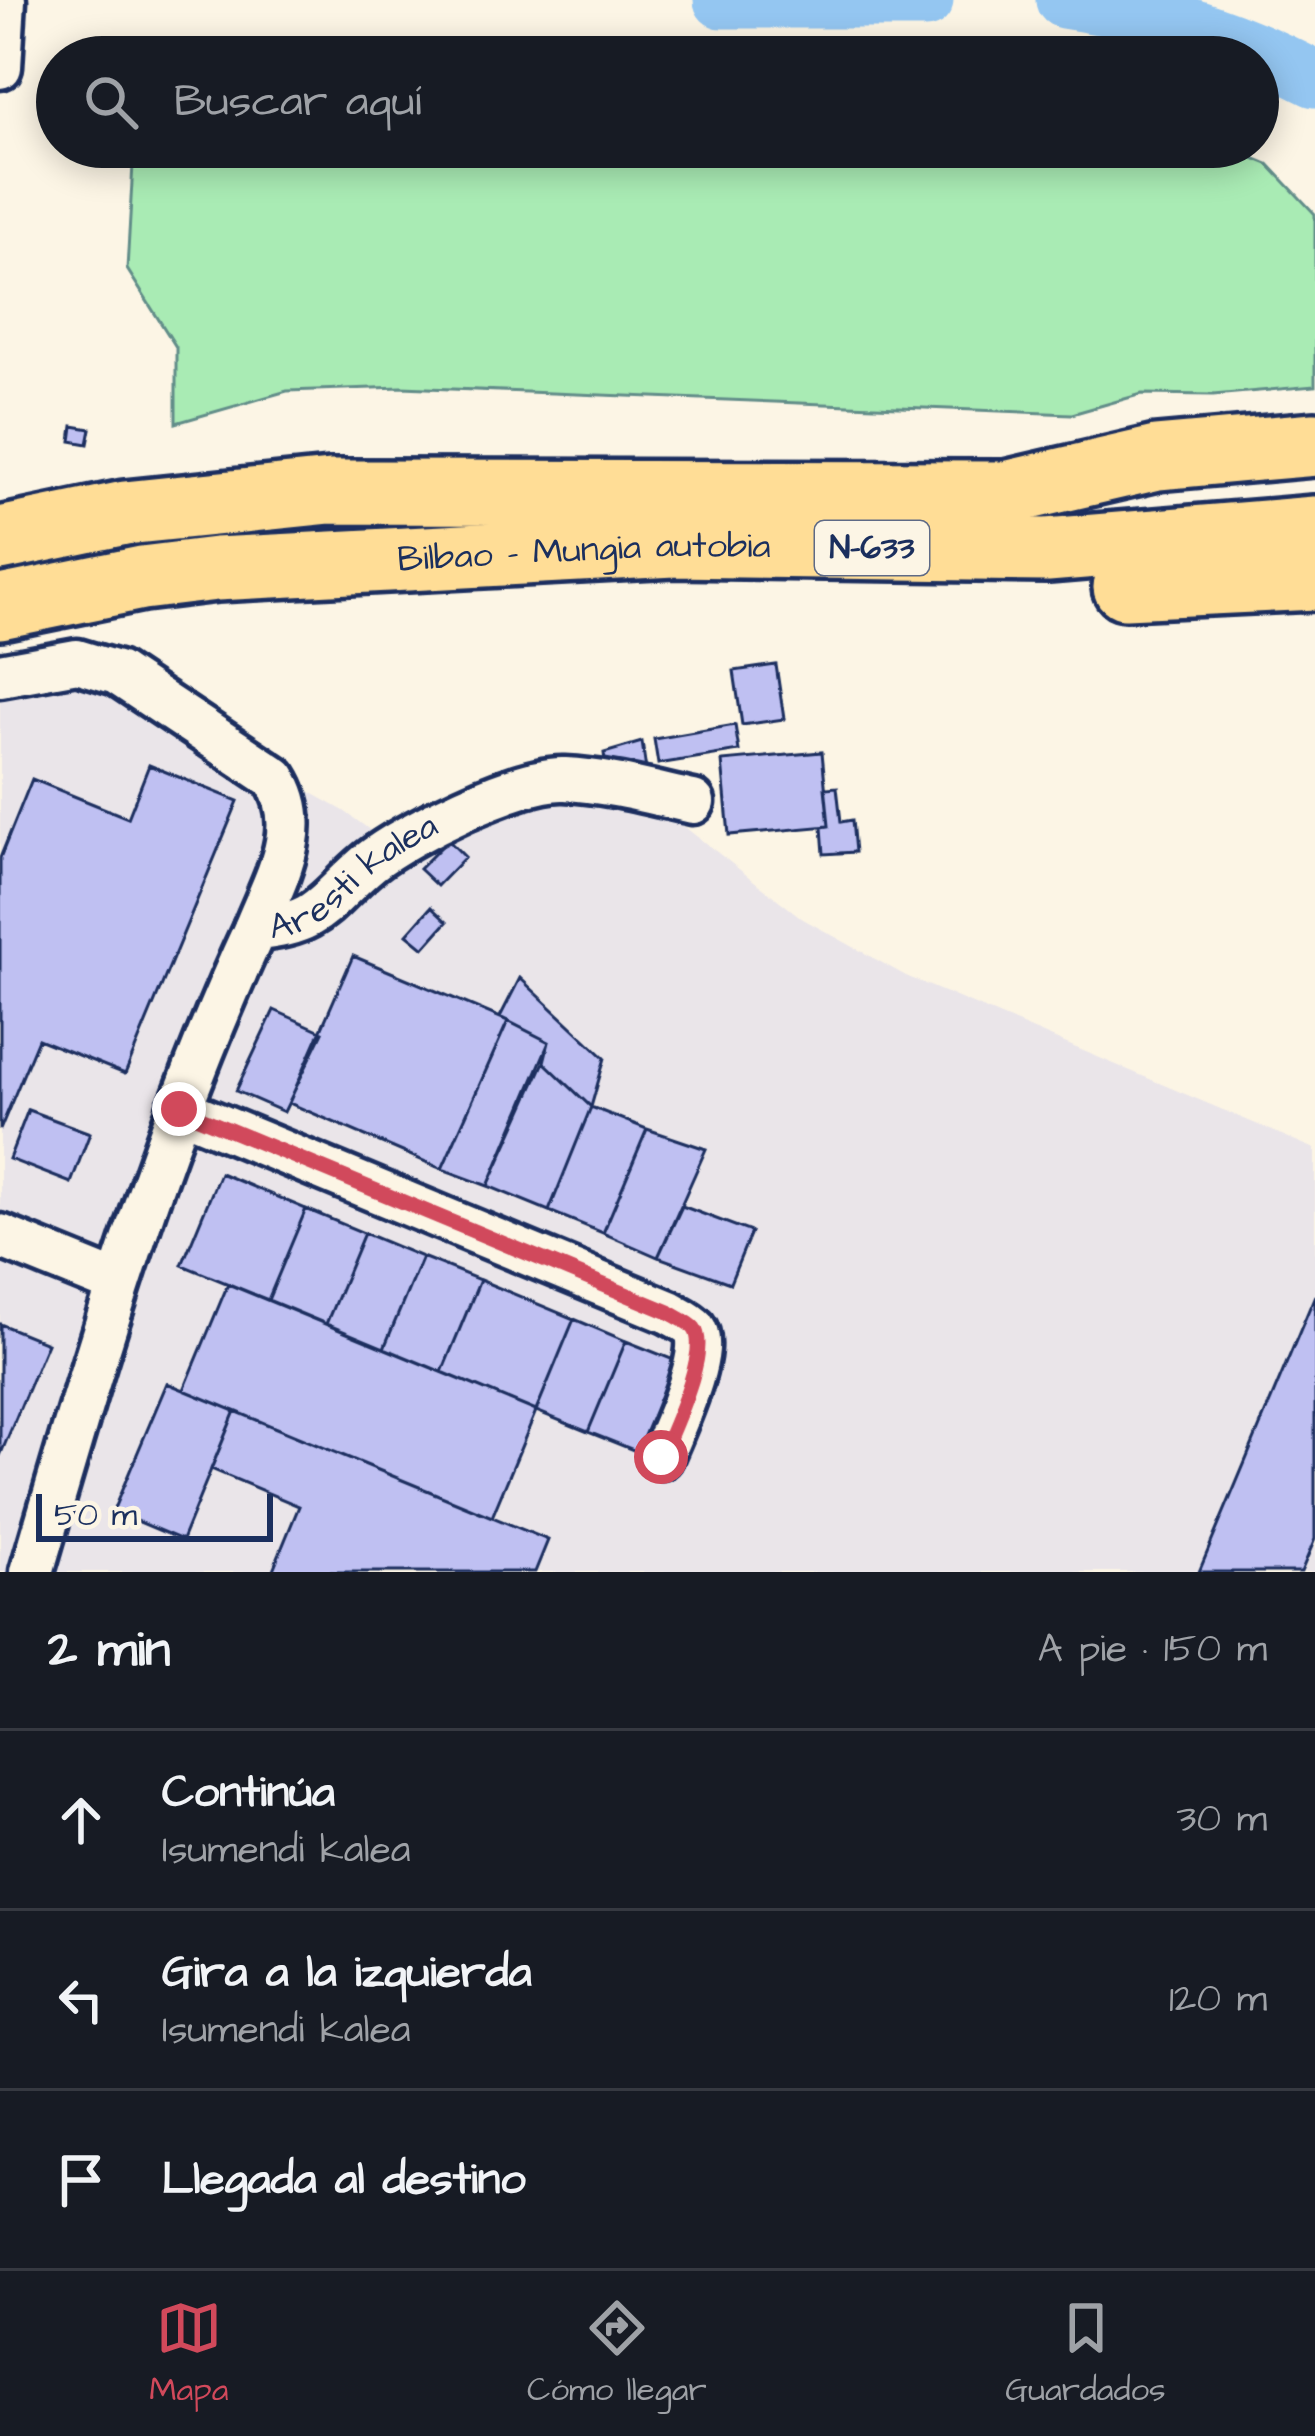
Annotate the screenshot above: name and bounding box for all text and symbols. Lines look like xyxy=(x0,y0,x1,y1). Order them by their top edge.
search box xyxy=(36,36,1279,168)
icon: search xyxy=(78,69,144,135)
text: Buscar aquí xyxy=(174,71,421,133)
street label: Bilbao - Mungia autobia xyxy=(396,519,771,585)
road number: N-633 xyxy=(815,521,929,575)
street label: Aresti kalea xyxy=(264,800,447,953)
route end xyxy=(152,1082,206,1136)
route start xyxy=(634,1430,688,1484)
scale bar xyxy=(36,1488,273,1541)
text: 50 m xyxy=(54,1492,137,1538)
text: 2 min xyxy=(48,1615,171,1686)
text: A pie · 150 m xyxy=(1038,1623,1267,1677)
text: Continúa xyxy=(162,1762,335,1824)
icon: ahead xyxy=(48,1787,114,1853)
text: 30 m xyxy=(1177,1793,1267,1847)
text: Isumendi kalea xyxy=(162,1824,411,1878)
text: Gira a la izquierda xyxy=(162,1942,532,2004)
icon: left xyxy=(48,1967,114,2033)
text: 120 m xyxy=(1169,1973,1267,2027)
text: Isumendi kalea xyxy=(162,2004,411,2058)
icon: arrive xyxy=(48,2147,114,2213)
text: Llegada al destino xyxy=(162,2149,525,2211)
tab: Mapa xyxy=(149,2295,229,2413)
tab: Cómo llegar xyxy=(527,2295,707,2413)
tab: Guardados xyxy=(1005,2295,1166,2413)

